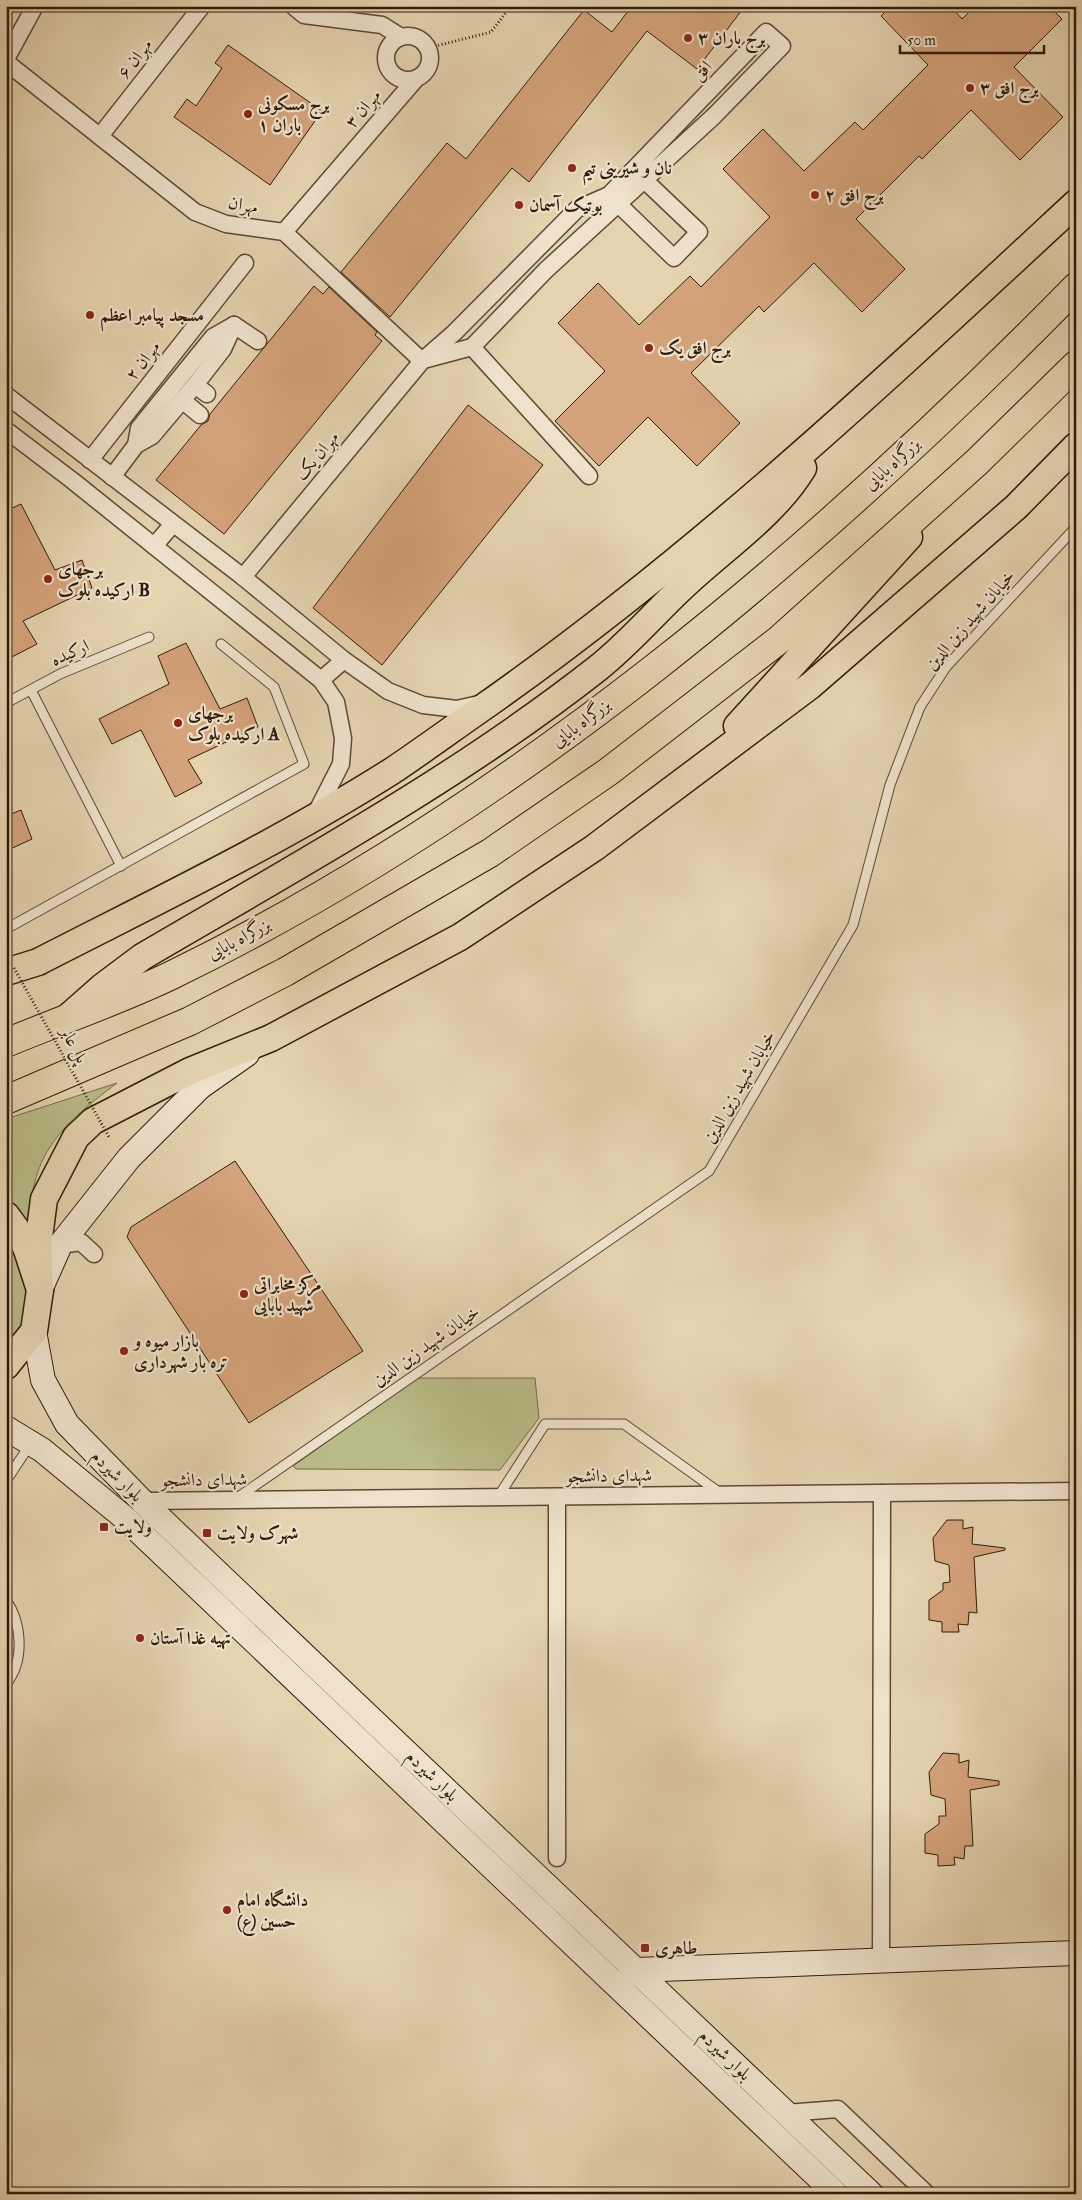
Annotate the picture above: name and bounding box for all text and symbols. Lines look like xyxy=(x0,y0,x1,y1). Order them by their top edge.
scale bar xyxy=(900,22,1043,54)
place label: برج باران ۳ xyxy=(698,27,766,54)
text: 50 m xyxy=(907,31,936,50)
marker: برج باران ۳ xyxy=(682,32,694,44)
street label: مهران ۶ xyxy=(112,34,158,83)
street label: افق xyxy=(687,56,717,86)
place label: برج افق ۳ xyxy=(980,77,1040,104)
marker: برج افق ۳ xyxy=(964,82,976,94)
street label: مهران ۳ xyxy=(340,85,386,133)
place label: برج مسکونی باران ۱ xyxy=(257,93,330,137)
marker: برج مسکونی باران ۱ xyxy=(242,108,254,120)
place label: نان و شیرینی تیم xyxy=(582,157,672,186)
marker: نان و شیرینی تیم xyxy=(566,162,578,174)
place label: برج افق ۲ xyxy=(825,184,885,211)
marker: برج افق ۲ xyxy=(809,189,821,201)
street label: مهران xyxy=(226,191,260,219)
place label: بوتیک آسمان xyxy=(529,194,602,217)
marker: بوتیک آسمان xyxy=(513,199,525,211)
place label: مسجد پیامبر اعظم xyxy=(100,304,204,332)
marker: مسجد پیامبر اعظم xyxy=(84,309,96,321)
street label: مهران ۲ xyxy=(120,336,166,385)
place label: برج افق یک xyxy=(659,337,732,364)
marker: برج افق یک xyxy=(643,342,655,354)
street label: مهران یک xyxy=(290,426,344,485)
street label: بزرگراه بابایی xyxy=(858,432,925,495)
place label: برجهای ارکیده بلوک B xyxy=(58,558,150,602)
street label: خیابان شهید زین الدین xyxy=(920,565,1020,675)
marker: برجهای ارکیده بلوک B xyxy=(42,573,54,585)
street label: ارکیده xyxy=(47,634,93,672)
street label: بزرگراه بابایی xyxy=(546,692,615,753)
place label: برجهای ارکیده بلوک A xyxy=(188,702,280,746)
marker: برجهای ارکیده بلوک A xyxy=(172,717,184,729)
street label: بزرگراه بابایی xyxy=(203,912,275,965)
street label: پل عابر xyxy=(53,1021,94,1069)
street label: خیابان شهید زین الدین xyxy=(697,1027,781,1147)
place label: مرکز مخابراتی شهید بابایی xyxy=(253,1273,321,1317)
marker: مرکز مخابراتی شهید بابایی xyxy=(238,1288,250,1300)
street label: خیابان شهید زین الدین xyxy=(368,1300,484,1392)
place label: بازار میوه و تره بار شهرداری xyxy=(132,1330,228,1374)
marker: بازار میوه و تره بار شهرداری xyxy=(118,1345,130,1357)
street label: بلوار شیردم xyxy=(83,1445,148,1510)
street label: شهدای دانشجو xyxy=(564,1464,652,1488)
street label: شهدای دانشجو xyxy=(159,1468,247,1492)
place label: ولایت xyxy=(114,1516,152,1539)
marker: ولایت xyxy=(98,1521,110,1533)
place label: شهرک ولایت xyxy=(217,1522,298,1545)
marker: شهرک ولایت xyxy=(201,1527,213,1539)
place label: تهیه غذا آستان xyxy=(150,1627,231,1650)
marker: تهیه غذا آستان xyxy=(134,1632,146,1644)
street label: بلوار شیردم xyxy=(398,1745,463,1810)
place label: دانشگاه امام حسین (ع) xyxy=(237,1888,308,1936)
marker: دانشگاه امام حسین (ع) xyxy=(221,1904,233,1916)
place label: طاهری xyxy=(655,1937,697,1960)
marker: طاهری xyxy=(639,1942,651,1954)
street label: بلوار شیردم xyxy=(691,2024,756,2089)

